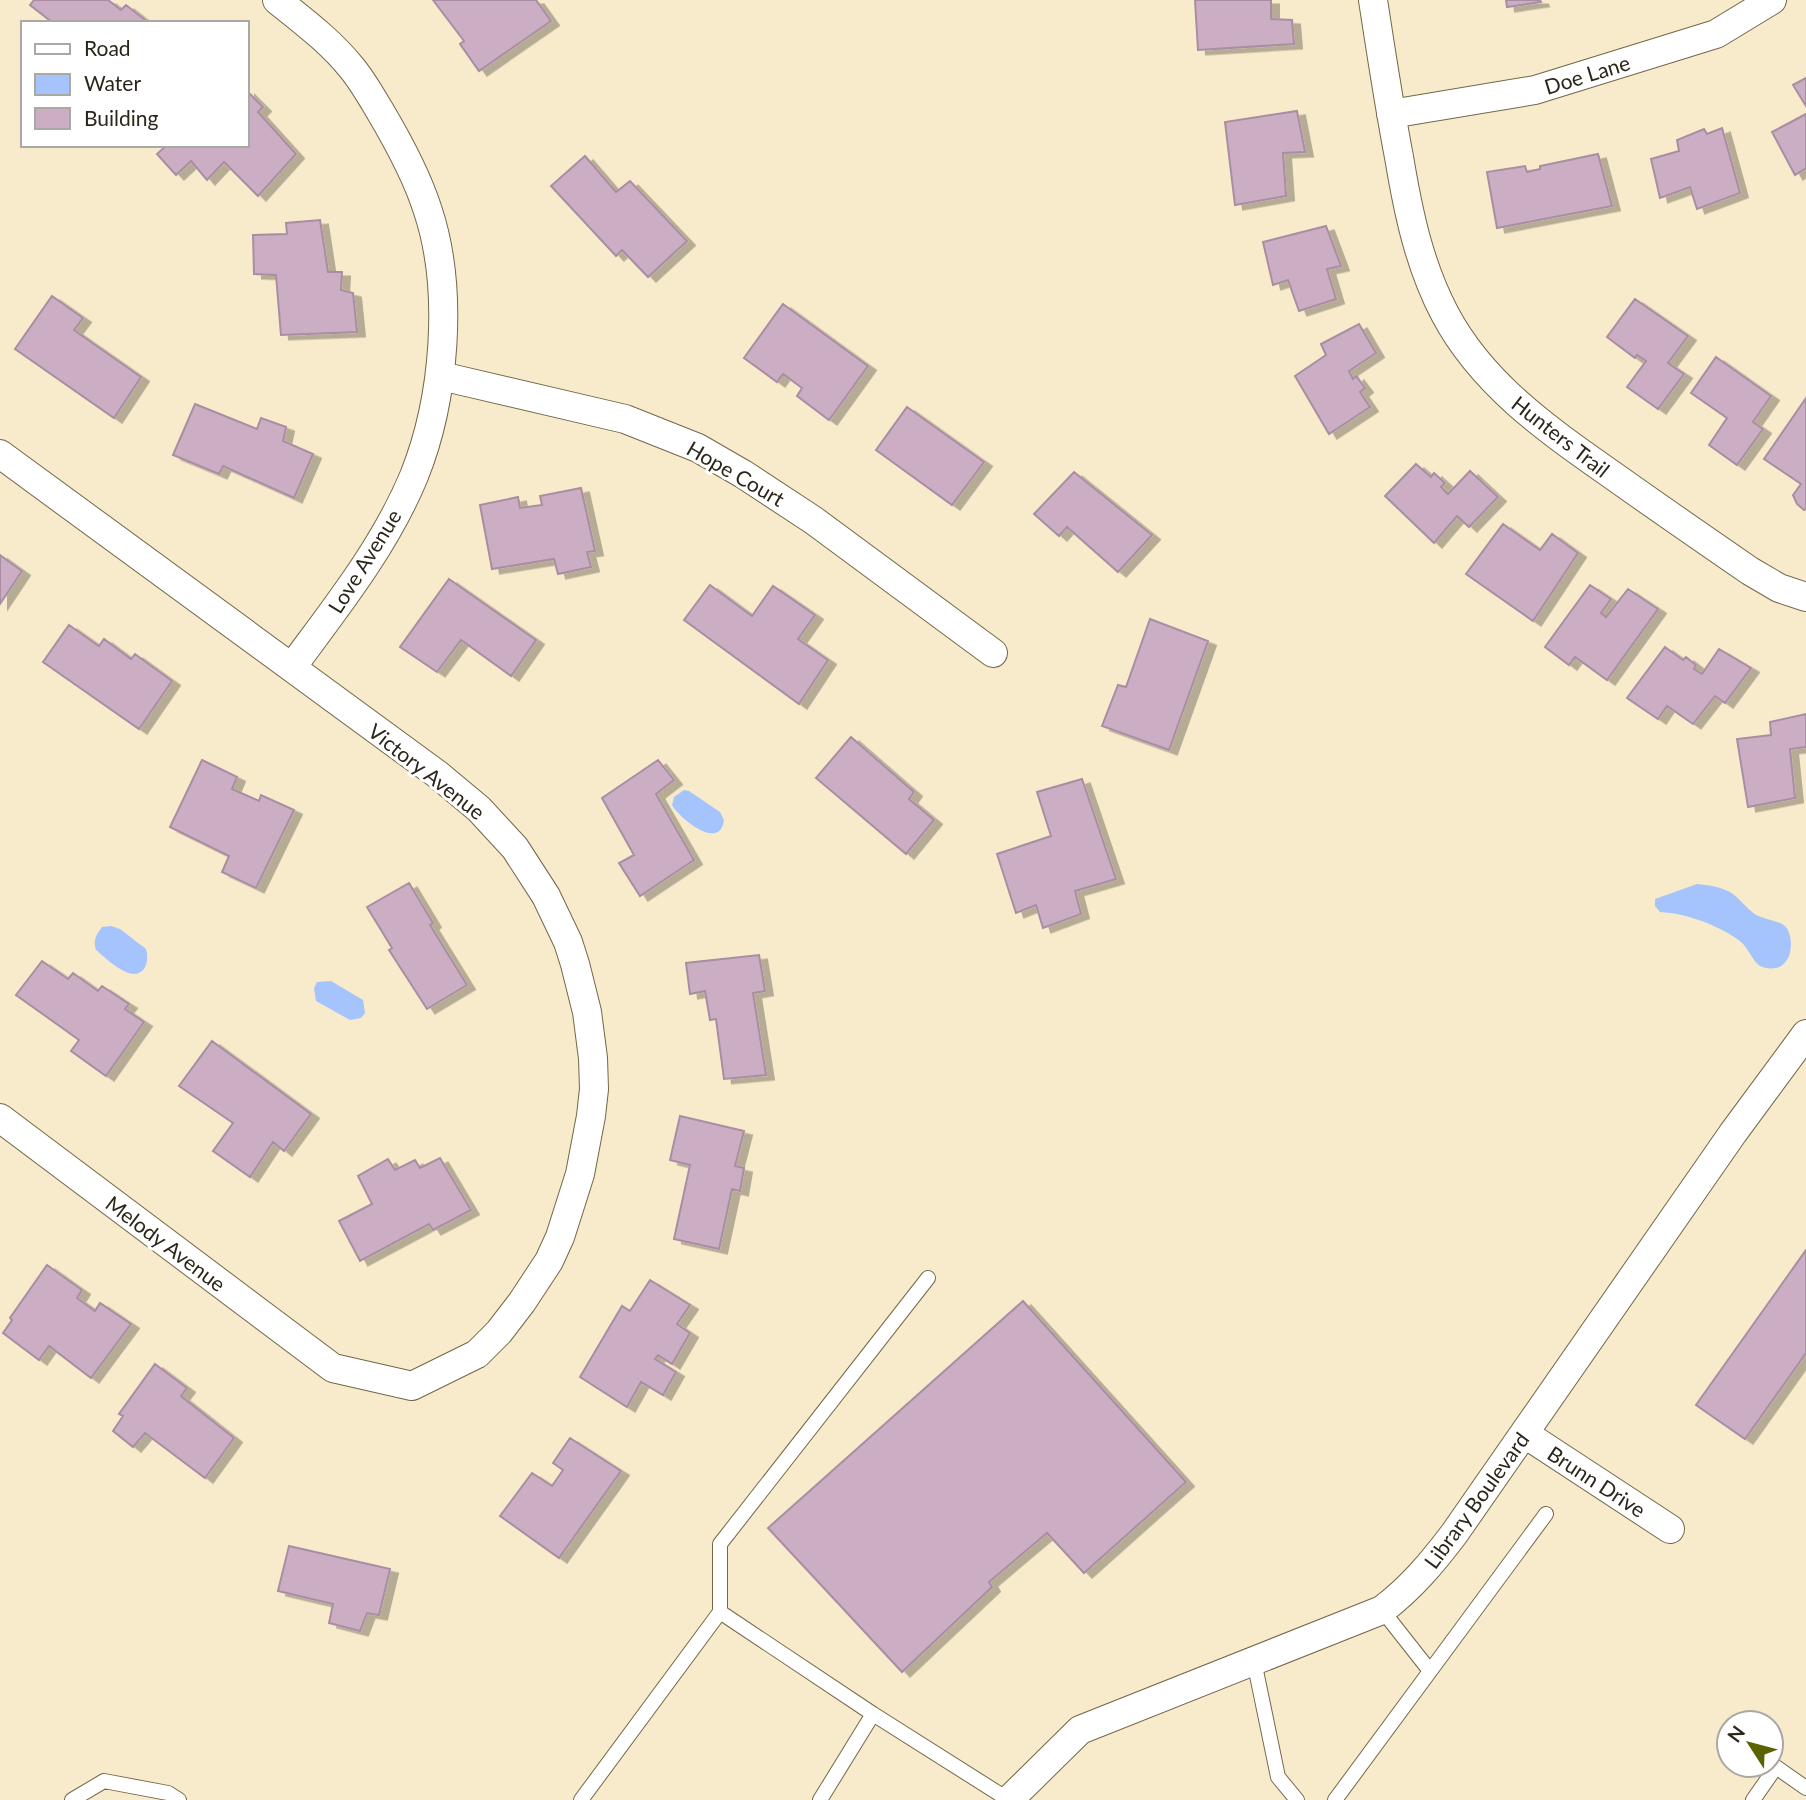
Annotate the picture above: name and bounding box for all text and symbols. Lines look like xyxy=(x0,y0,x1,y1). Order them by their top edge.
legend xyxy=(21,21,248,147)
text: Road xyxy=(84,35,131,60)
street label: Doe Lane xyxy=(1541,49,1633,99)
text: Water xyxy=(84,70,141,95)
text: Building xyxy=(84,105,159,130)
street label: Hunters Trail xyxy=(1507,390,1615,482)
street label: Hope Court xyxy=(683,435,790,511)
street label: Love Avenue xyxy=(322,505,406,617)
street label: Victory Avenue xyxy=(364,718,490,824)
street label: Melody Avenue xyxy=(101,1190,231,1296)
street label: Library Boulevard xyxy=(1418,1427,1534,1573)
street label: Brunn Drive xyxy=(1543,1440,1651,1522)
north arrow xyxy=(1715,1709,1785,1779)
text: N xyxy=(1722,1721,1749,1746)

